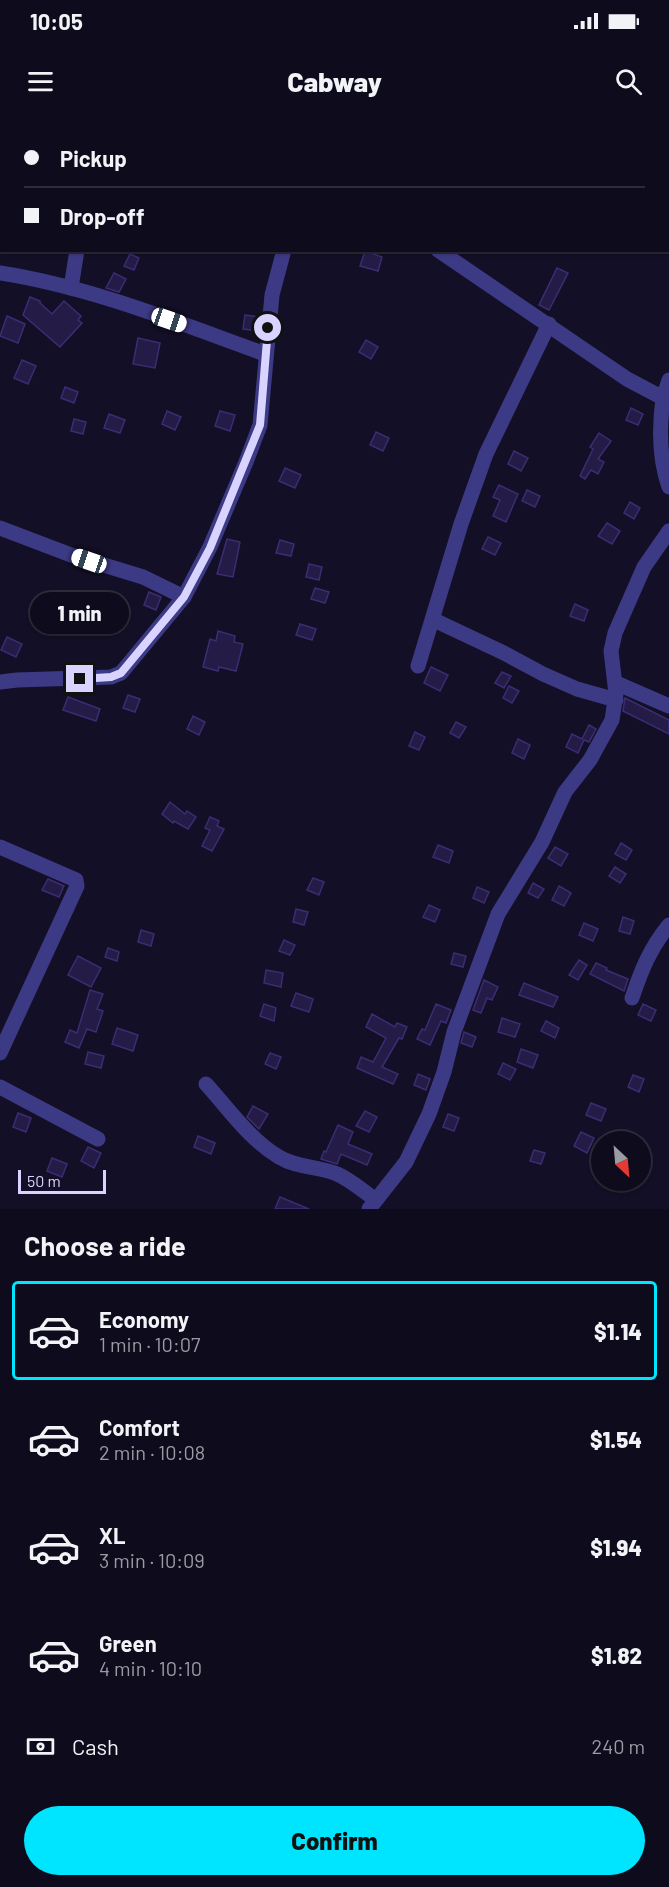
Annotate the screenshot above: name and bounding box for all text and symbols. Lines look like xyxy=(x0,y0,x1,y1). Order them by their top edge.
text: 10:05 xyxy=(30,8,83,34)
icon: menu xyxy=(24,65,57,98)
text: Cabway xyxy=(287,65,382,97)
icon: search xyxy=(612,65,645,98)
text: Pickup xyxy=(60,145,127,171)
text: Drop-off xyxy=(60,203,144,229)
car xyxy=(149,306,189,334)
route start xyxy=(254,314,281,341)
car xyxy=(69,547,109,575)
callout: 1 min xyxy=(31,592,130,634)
text: 1 min xyxy=(58,601,101,625)
route end xyxy=(66,665,93,692)
north arrow xyxy=(591,1131,651,1191)
map controls xyxy=(591,1131,651,1191)
scale bar xyxy=(18,1167,106,1194)
text: 50 m xyxy=(27,1171,61,1190)
text: Choose a ride xyxy=(24,1229,186,1261)
icon: car xyxy=(27,1304,81,1358)
text: Economy xyxy=(99,1306,189,1332)
text: $1.14 xyxy=(594,1318,642,1344)
text: 1 min · 10:07 xyxy=(99,1332,200,1356)
icon: car xyxy=(27,1412,81,1466)
text: Comfort xyxy=(99,1414,180,1440)
text: $1.54 xyxy=(590,1426,642,1452)
text: 2 min · 10:08 xyxy=(99,1440,205,1464)
icon: car xyxy=(27,1520,81,1574)
text: XL xyxy=(99,1522,125,1548)
text: $1.94 xyxy=(590,1534,642,1560)
text: 3 min · 10:09 xyxy=(99,1548,205,1572)
icon: car xyxy=(27,1628,81,1682)
text: Green xyxy=(99,1630,157,1656)
text: $1.82 xyxy=(591,1642,642,1668)
text: 4 min · 10:10 xyxy=(99,1656,202,1680)
icon: cash xyxy=(24,1730,57,1763)
text: Cash xyxy=(72,1733,119,1759)
text: 240 m xyxy=(591,1734,645,1758)
button: Confirm xyxy=(24,1806,645,1875)

